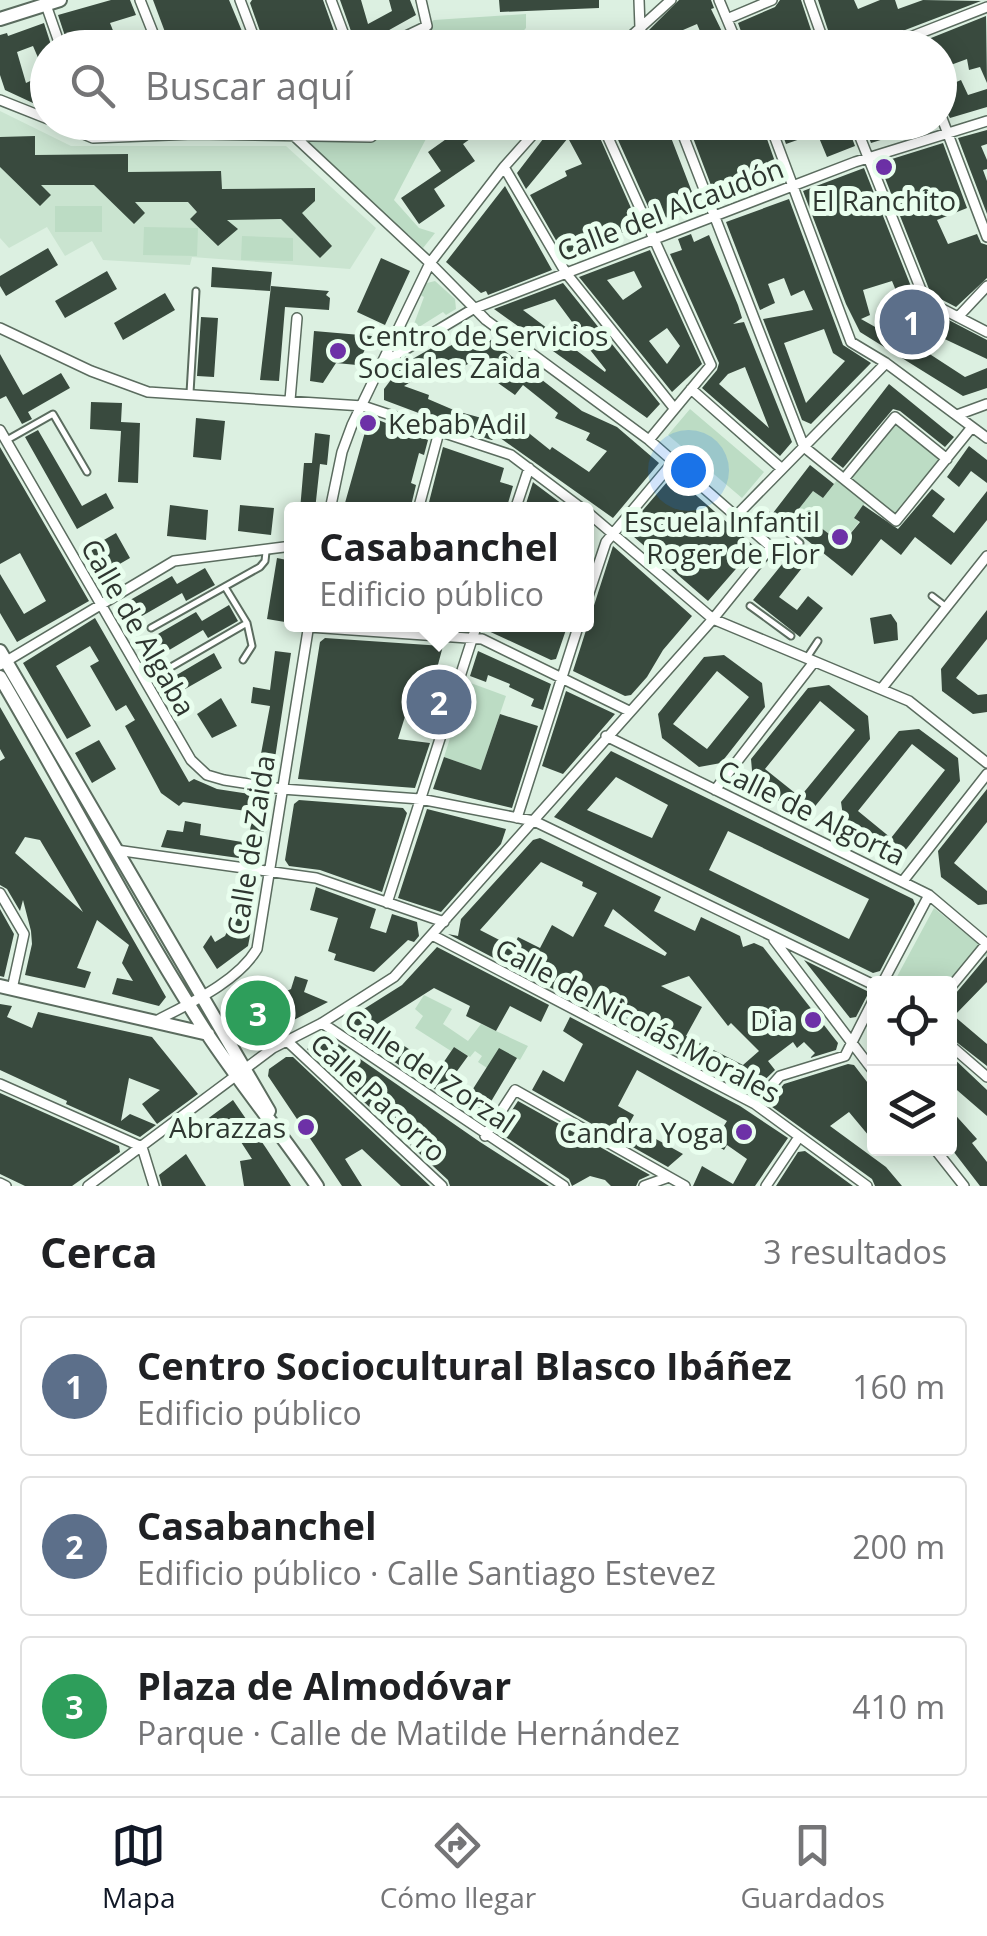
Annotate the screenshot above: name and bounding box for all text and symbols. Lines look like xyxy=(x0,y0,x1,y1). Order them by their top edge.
search box xyxy=(30,30,957,140)
icon: search xyxy=(65,58,120,113)
text: Buscar aquí xyxy=(145,59,353,111)
street label: Calle del Alcaudón xyxy=(551,148,789,270)
marker: El Ranchito xyxy=(873,156,895,178)
place label: El Ranchito xyxy=(812,181,956,219)
pin: 1 xyxy=(880,284,944,360)
place label: Centro de Servicios Sociales Zaida xyxy=(358,316,608,386)
marker: Centro de Servicios Sociales Zaida xyxy=(327,340,349,362)
place label: Kebab Adil xyxy=(388,404,527,442)
marker: Kebab Adil xyxy=(357,412,379,434)
your location xyxy=(663,445,714,496)
popup xyxy=(284,502,594,632)
place label: Escuela Infantil Roger de Flor xyxy=(624,502,821,572)
text: Casabanchel xyxy=(319,520,559,572)
marker: Escuela Infantil Roger de Flor xyxy=(829,526,851,548)
street label: Calle de Algaba xyxy=(73,531,205,723)
text: Edificio público xyxy=(319,572,544,615)
pin: 2 xyxy=(406,664,472,740)
street label: Calle de Algorta xyxy=(712,750,912,874)
street label: Calle de Zaida xyxy=(217,752,283,938)
street label: Calle de Nicolás Morales xyxy=(489,929,787,1111)
pin: 3 xyxy=(226,976,290,1050)
map controls xyxy=(867,976,957,1156)
button: locate xyxy=(867,976,957,1066)
street label: Calle del Zorzal xyxy=(337,999,523,1141)
place label: Dia xyxy=(750,1001,793,1039)
marker: Dia xyxy=(802,1009,824,1031)
street label: Calle Pacorro xyxy=(303,1024,455,1170)
button: layers xyxy=(867,1066,957,1156)
place label: Abrazzas xyxy=(169,1108,286,1146)
place label: Candra Yoga xyxy=(559,1113,724,1151)
marker: Abrazzas xyxy=(295,1116,317,1138)
marker: Candra Yoga xyxy=(733,1121,755,1143)
text: Cerca xyxy=(40,1223,158,1280)
text: 3 resultados xyxy=(763,1230,947,1273)
text: Centro Sociocultural Blasco Ibáñez xyxy=(137,1339,792,1391)
text: 1 xyxy=(65,1365,84,1408)
text: 160 m xyxy=(852,1365,945,1408)
text: Edificio público xyxy=(137,1391,362,1434)
text: Casabanchel xyxy=(137,1499,377,1551)
text: 2 xyxy=(65,1525,84,1568)
text: 200 m xyxy=(852,1525,945,1568)
text: Edificio público · Calle Santiago Estevez xyxy=(137,1551,716,1594)
text: Plaza de Almodóvar xyxy=(137,1659,511,1711)
text: 3 xyxy=(65,1685,84,1728)
text: 410 m xyxy=(852,1685,945,1728)
text: Parque · Calle de Matilde Hernández xyxy=(137,1711,680,1754)
tab: Mapa xyxy=(102,1818,176,1916)
tab: Cómo llegar xyxy=(380,1818,536,1916)
tab: Guardados xyxy=(740,1818,885,1916)

